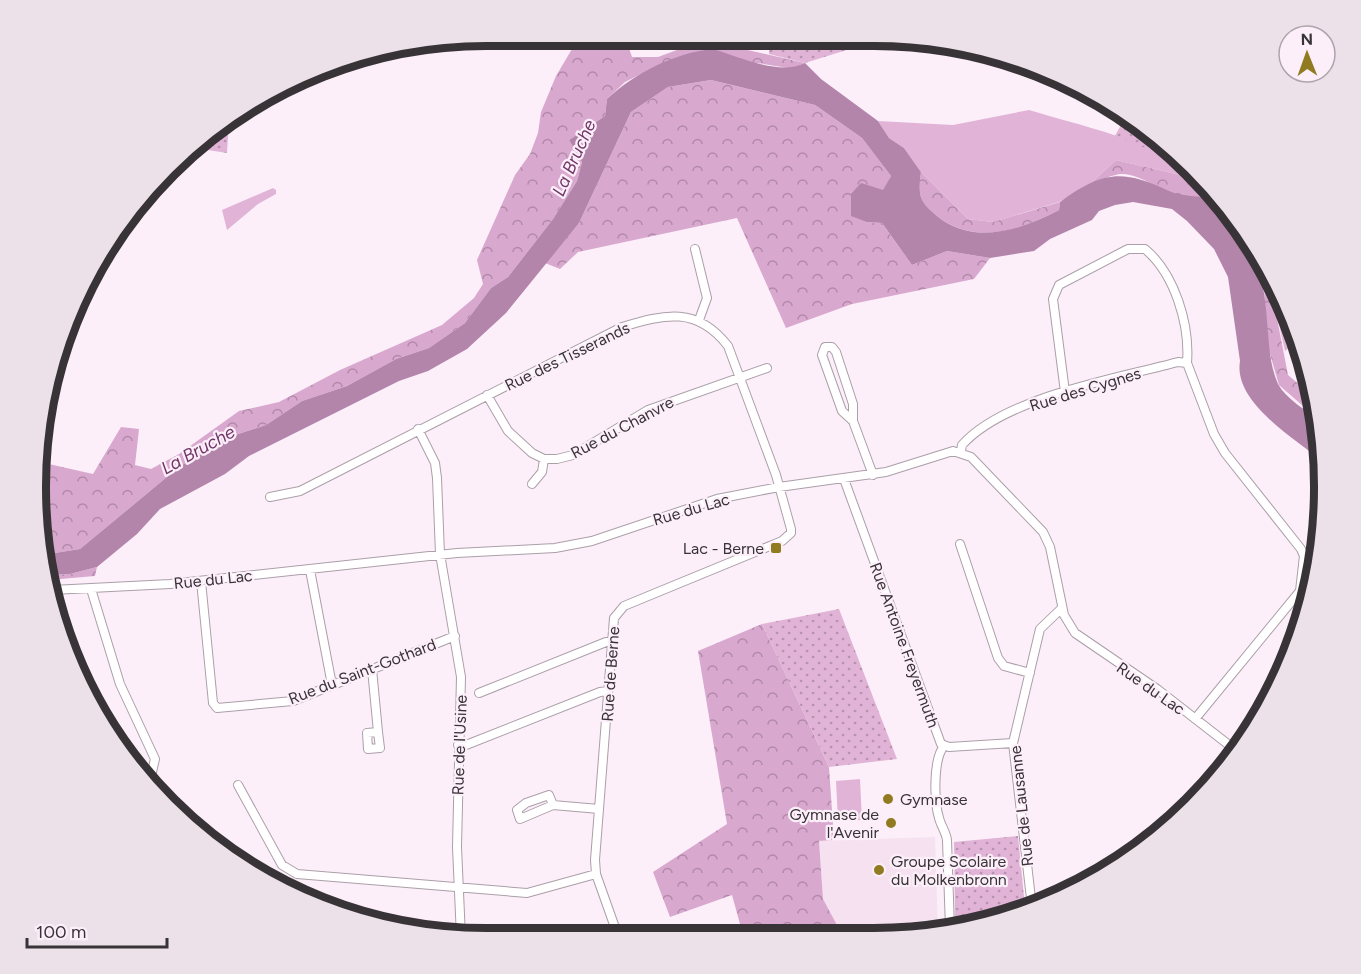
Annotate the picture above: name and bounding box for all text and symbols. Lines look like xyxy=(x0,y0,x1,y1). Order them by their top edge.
north arrow xyxy=(1277,24,1337,84)
text: N xyxy=(1300,30,1313,49)
water label: La Bruche xyxy=(547,116,601,200)
street label: Rue des Tisserands xyxy=(502,318,633,395)
street label: Rue des Cygnes xyxy=(1027,364,1143,415)
street label: Rue du Chanvre xyxy=(568,392,677,463)
water label: La Bruche xyxy=(157,421,239,479)
street label: Rue du Lac xyxy=(651,489,732,530)
place label: Lac - Berne xyxy=(683,539,764,558)
marker: Lac - Berne xyxy=(769,541,783,555)
street label: Rue Antoine Freyermuth xyxy=(866,560,943,730)
street label: Rue du Lac xyxy=(173,566,254,593)
street label: Rue de Berne xyxy=(598,626,623,722)
street label: Rue du Saint-Gothard xyxy=(286,635,439,708)
street label: Rue du Lac xyxy=(1113,658,1189,719)
street label: Rue de l'Usine xyxy=(448,694,471,796)
street label: Rue de Lausanne xyxy=(1006,744,1037,867)
place label: Gymnase xyxy=(900,790,968,809)
marker: Gymnase xyxy=(881,792,895,806)
place label: Gymnase de l'Avenir xyxy=(789,805,880,842)
marker: Gymnase de l'Avenir xyxy=(884,816,898,830)
place label: Groupe Scolaire du Molkenbronn xyxy=(891,852,1007,889)
marker: Groupe Scolaire du Molkenbronn xyxy=(872,863,886,877)
scale bar xyxy=(27,911,166,949)
text: 100 m xyxy=(36,921,86,943)

